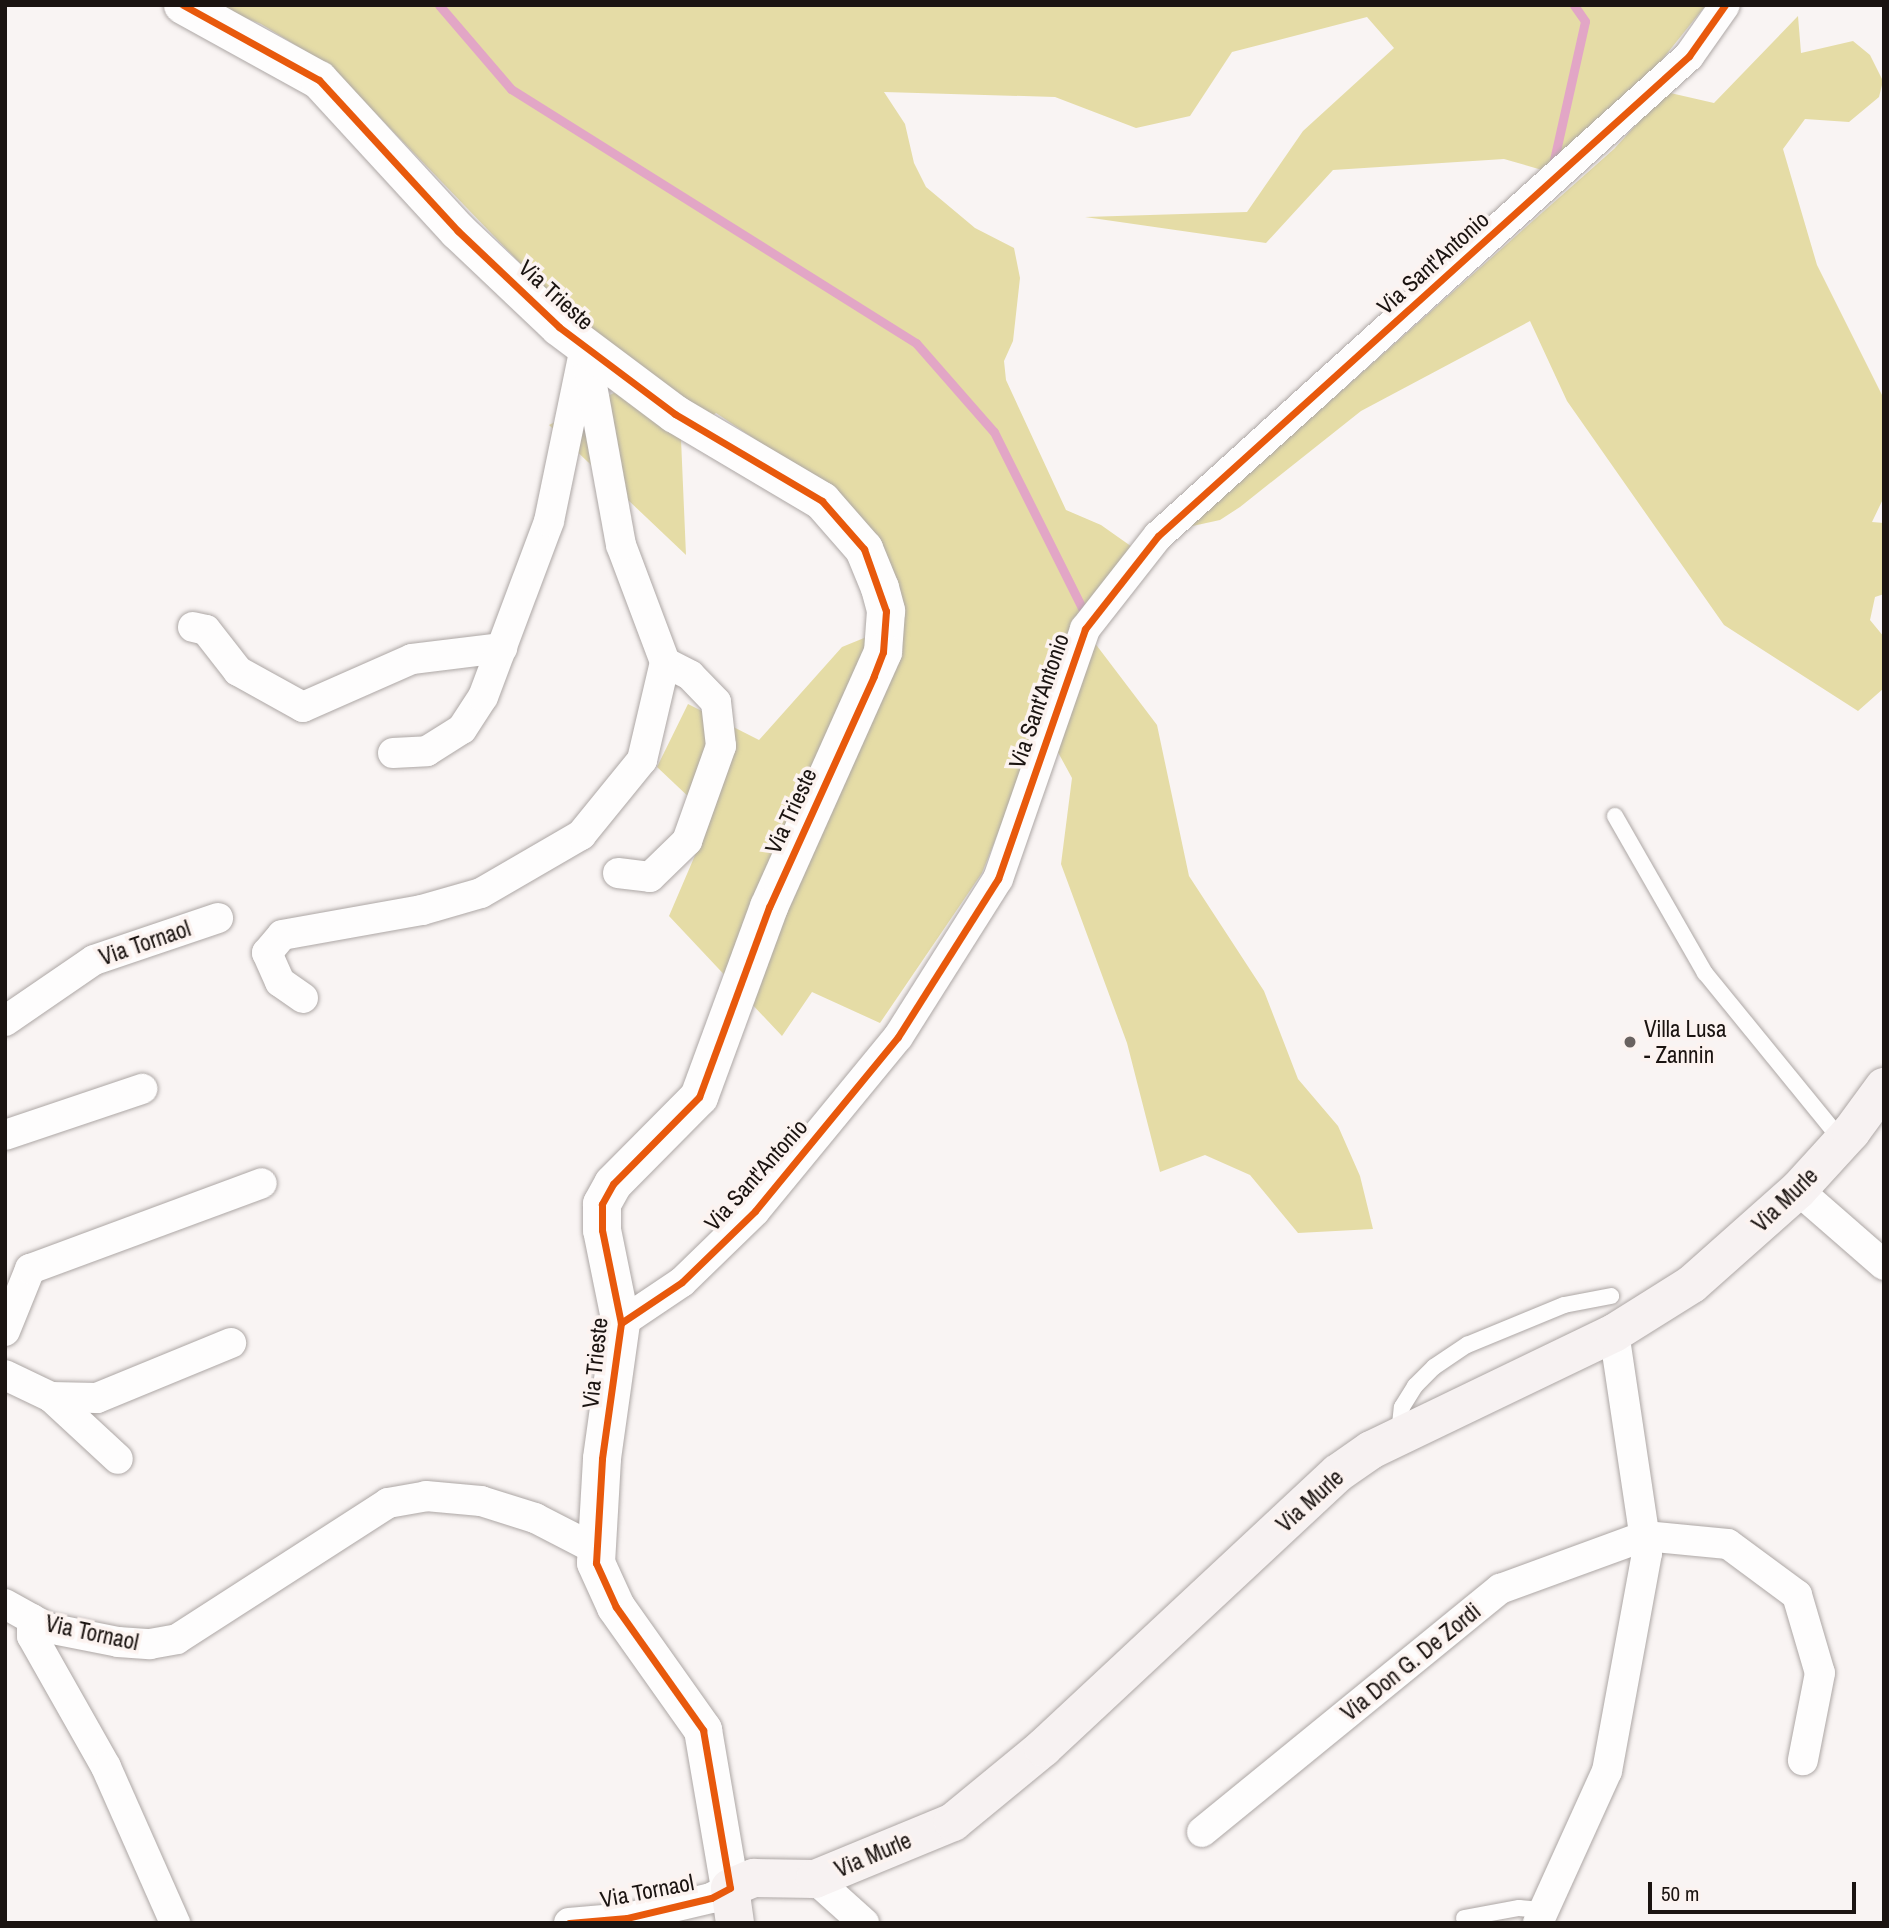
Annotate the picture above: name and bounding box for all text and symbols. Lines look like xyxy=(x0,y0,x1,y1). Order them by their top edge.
street label: Via Sant'Antonio xyxy=(1371,206,1495,320)
street label: Via Trieste xyxy=(513,254,599,336)
street label: Via Sant'Antonio xyxy=(1003,630,1075,772)
street label: Via Trieste xyxy=(759,764,823,858)
street label: Via Tornaol xyxy=(96,914,194,972)
place label: Villa Lusa - Zannin xyxy=(1644,1015,1727,1069)
marker: Villa Lusa - Zannin xyxy=(1622,1034,1638,1050)
street label: Via Sant'Antonio xyxy=(699,1113,813,1237)
street label: Via Murle xyxy=(1747,1162,1823,1238)
street label: Via Trieste xyxy=(577,1316,613,1410)
street label: Via Murle xyxy=(1271,1464,1349,1538)
street label: Via Don G. De Zordi xyxy=(1336,1597,1486,1727)
street label: Via Tornaol xyxy=(43,1610,141,1656)
street label: Via Murle xyxy=(831,1827,915,1883)
street label: Via Tornaol xyxy=(598,1868,696,1914)
scale bar xyxy=(1651,1868,1859,1912)
text: 50 m xyxy=(1661,1879,1699,1908)

